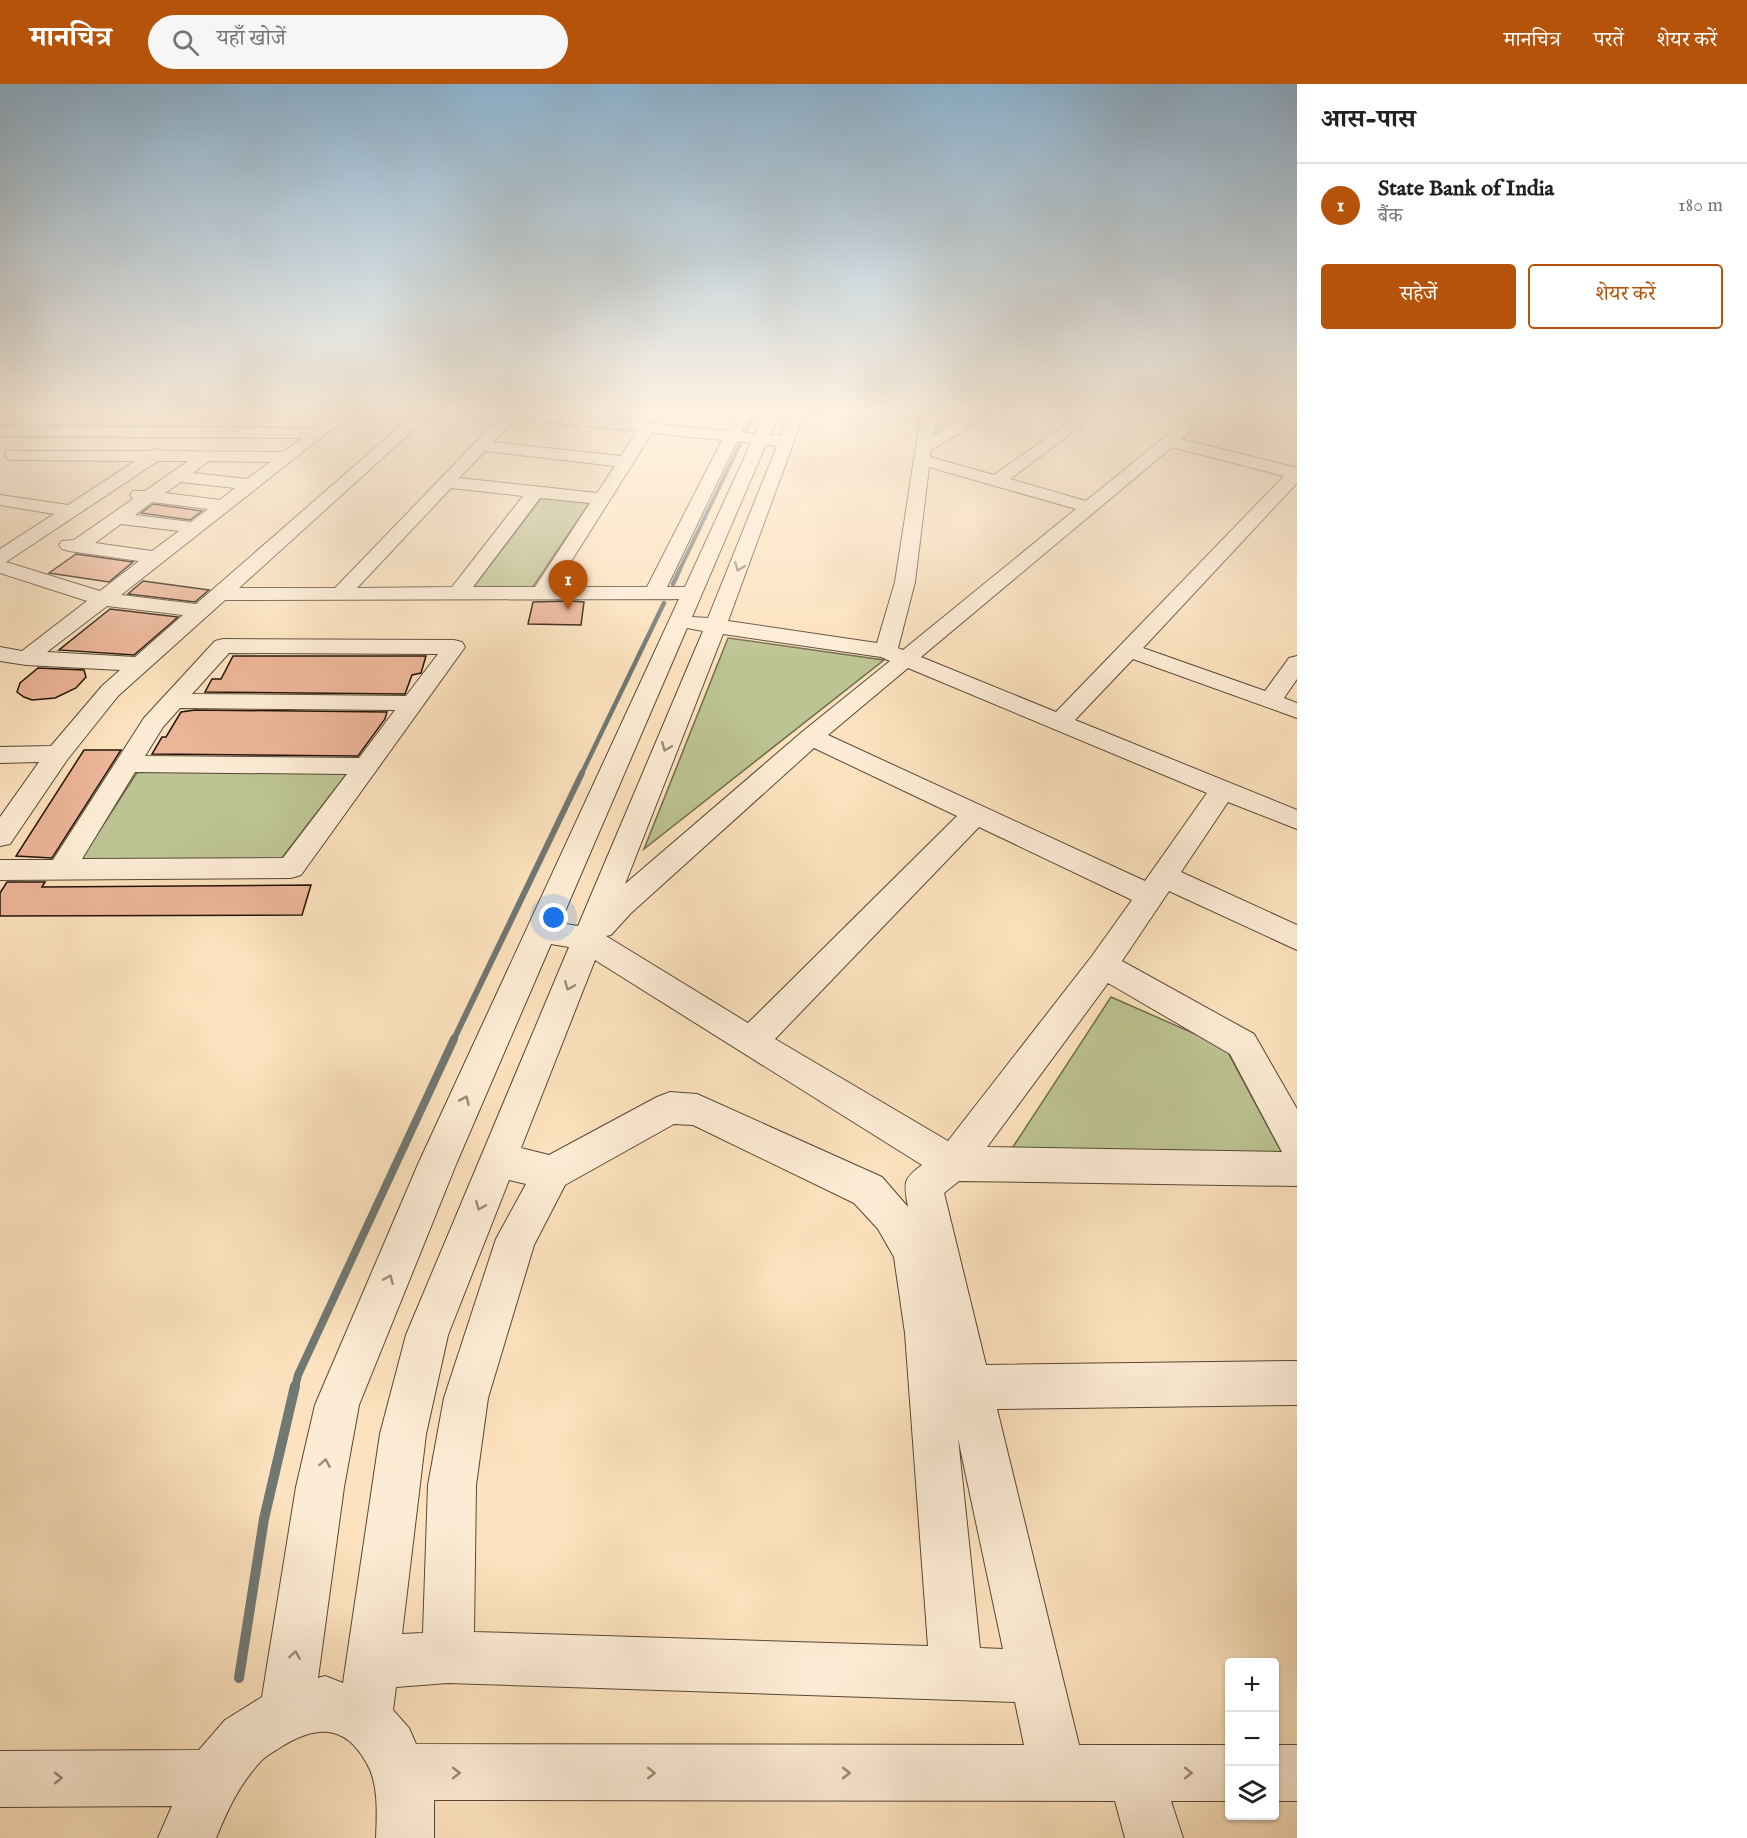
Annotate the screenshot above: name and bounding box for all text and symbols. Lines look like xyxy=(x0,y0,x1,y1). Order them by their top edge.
search box xyxy=(148,15,568,69)
text: मानचित्र xyxy=(30,21,112,56)
text: यहाँ खोजें xyxy=(217,25,286,53)
icon: search xyxy=(169,26,202,59)
text: मानचित्र xyxy=(1504,27,1561,54)
text: परतें xyxy=(1594,27,1624,54)
text: शेयर करें xyxy=(1657,27,1717,54)
text: आस-पास xyxy=(1321,103,1416,136)
text: State Bank of India xyxy=(1378,175,1554,203)
text: 1 xyxy=(1337,193,1344,218)
text: 180 m xyxy=(1678,193,1723,218)
text: बैंक xyxy=(1378,204,1402,229)
button: सहेजें xyxy=(1321,264,1516,329)
button: शेयर करें xyxy=(1528,264,1723,329)
pin: 1 xyxy=(548,560,588,610)
one-way arrow xyxy=(734,560,746,571)
one-way arrow xyxy=(661,741,673,752)
your location xyxy=(539,903,568,932)
one-way arrow xyxy=(564,980,576,991)
one-way arrow xyxy=(458,1095,470,1106)
one-way arrow xyxy=(475,1200,487,1211)
one-way arrow xyxy=(382,1274,394,1285)
one-way arrow xyxy=(318,1458,330,1467)
one-way arrow xyxy=(288,1651,300,1660)
map controls xyxy=(1225,1658,1279,1820)
button: + xyxy=(1225,1658,1279,1712)
button: − xyxy=(1225,1712,1279,1766)
button: layers xyxy=(1225,1766,1279,1820)
one-way arrow xyxy=(452,1767,461,1779)
one-way arrow xyxy=(647,1767,656,1779)
one-way arrow xyxy=(842,1767,851,1779)
one-way arrow xyxy=(1184,1767,1193,1779)
one-way arrow xyxy=(54,1772,63,1784)

